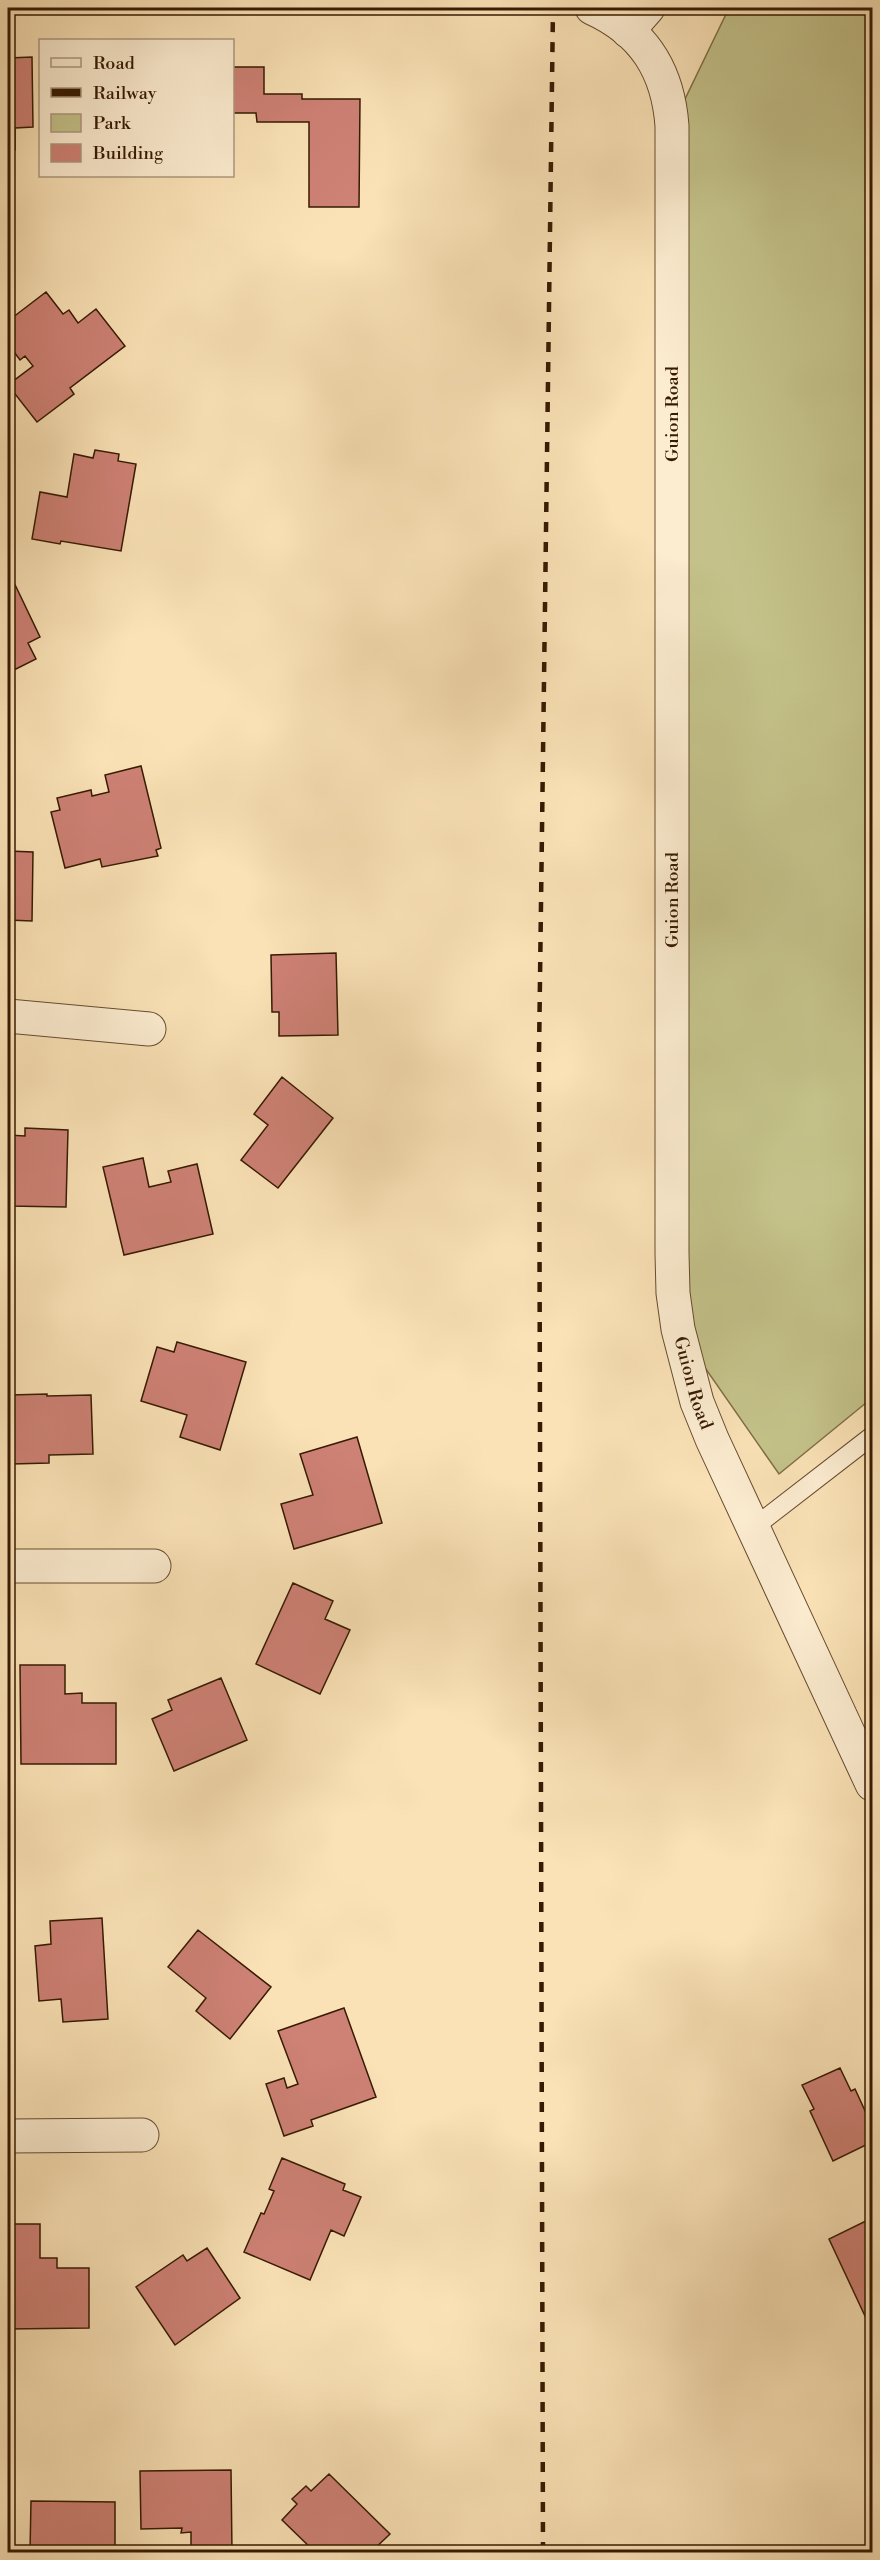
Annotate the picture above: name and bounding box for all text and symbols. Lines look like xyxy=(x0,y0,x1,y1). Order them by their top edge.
legend xyxy=(39,39,234,177)
text: Road xyxy=(93,52,136,75)
text: Railway xyxy=(93,82,157,105)
text: Park xyxy=(93,112,132,135)
text: Building xyxy=(92,142,164,165)
street label: Guion Road xyxy=(661,365,684,462)
street label: Guion Road xyxy=(661,851,684,948)
street label: Guion Road xyxy=(669,1334,719,1433)

